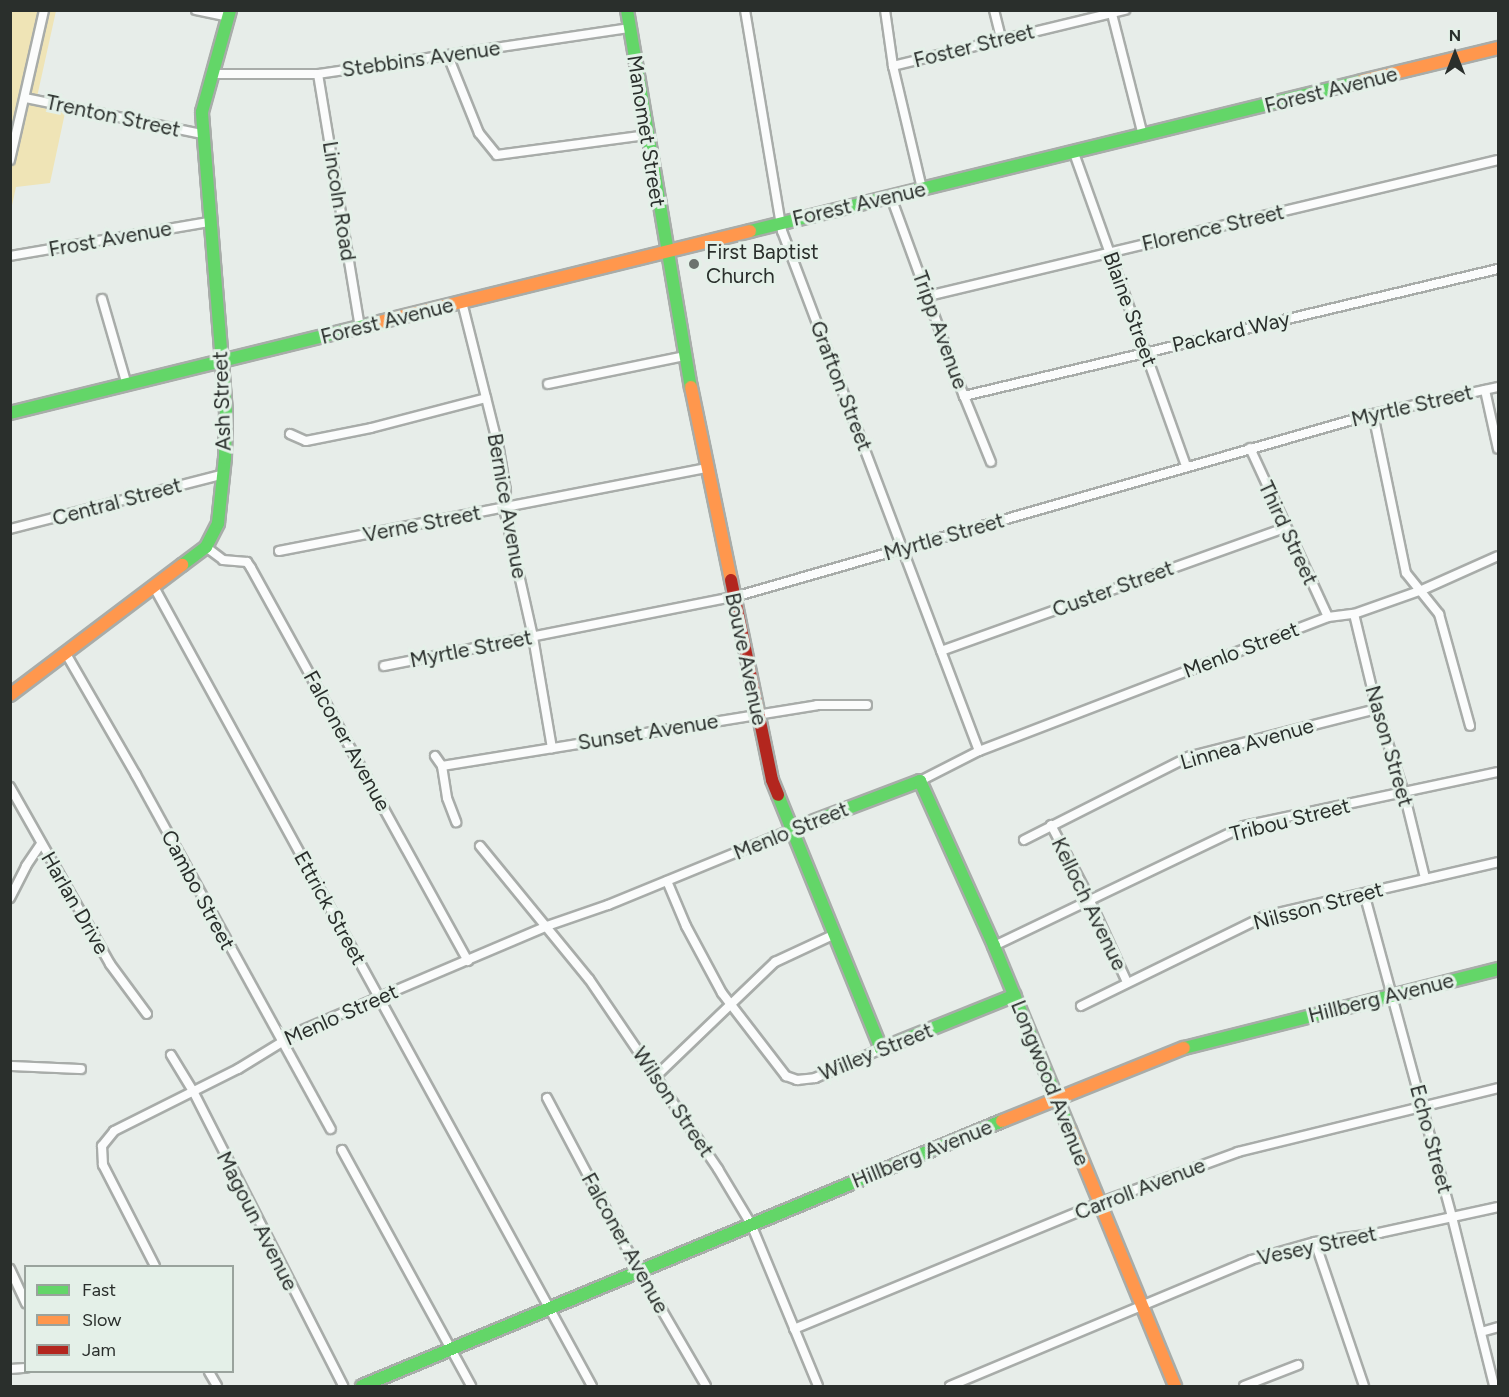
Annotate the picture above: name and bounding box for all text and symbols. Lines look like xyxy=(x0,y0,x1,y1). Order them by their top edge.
street label: Foster Street xyxy=(911,19,1037,73)
north arrow xyxy=(1425,24,1485,84)
text: N xyxy=(1449,26,1461,45)
street label: Stebbins Avenue xyxy=(340,35,502,83)
street label: Manomet Street xyxy=(622,53,670,209)
street label: Forest Avenue xyxy=(1262,61,1400,119)
street label: Trenton Street xyxy=(44,89,182,143)
street label: Lincoln Road xyxy=(317,139,361,263)
street label: Forest Avenue xyxy=(790,176,928,232)
street label: Florence Street xyxy=(1139,199,1287,257)
street label: Frost Avenue xyxy=(47,216,173,262)
place label: First Baptist Church xyxy=(706,239,819,289)
street label: Blaine Street xyxy=(1098,248,1162,370)
marker: First Baptist Church xyxy=(687,257,701,271)
street label: Tripp Avenue xyxy=(907,268,973,392)
street label: Forest Avenue xyxy=(318,292,456,350)
street label: Packard Way xyxy=(1170,306,1292,358)
street label: Grafton Street xyxy=(805,317,877,455)
street label: Ash Street xyxy=(208,351,236,451)
street label: Myrtle Street xyxy=(1349,380,1475,432)
street label: Bernice Avenue xyxy=(482,431,532,581)
street label: Central Street xyxy=(50,473,184,531)
street label: Third Street xyxy=(1253,477,1323,589)
street label: Verne Street xyxy=(361,500,483,548)
street label: Myrtle Street xyxy=(881,508,1007,566)
street label: Custer Street xyxy=(1049,555,1177,623)
street label: Bouve Avenue xyxy=(720,590,772,728)
street label: Menlo Street xyxy=(1180,616,1302,684)
street label: Myrtle Street xyxy=(408,625,534,673)
street label: Falconer Avenue xyxy=(298,666,396,816)
street label: Nason Street xyxy=(1360,683,1418,809)
street label: Sunset Avenue xyxy=(576,708,720,756)
street label: Linnea Avenue xyxy=(1177,713,1317,775)
street label: Tribou Street xyxy=(1227,793,1353,847)
street label: Menlo Street xyxy=(730,797,852,865)
street label: Cambo Street xyxy=(156,826,240,954)
street label: Kelloch Avenue xyxy=(1046,833,1132,975)
street label: Harlan Drive xyxy=(35,847,115,959)
street label: Ettrick Street xyxy=(288,847,372,969)
street label: Nilsson Street xyxy=(1250,877,1386,935)
street label: Hillberg Avenue xyxy=(1306,968,1456,1028)
street label: Menlo Street xyxy=(280,979,402,1051)
street label: Longwood Avenue xyxy=(1005,997,1095,1169)
street label: Willey Street xyxy=(815,1018,937,1086)
street label: Wilson Street xyxy=(627,1042,719,1162)
street label: Echo Street xyxy=(1404,1082,1458,1196)
street label: Hillberg Avenue xyxy=(848,1114,996,1194)
street label: Magoun Avenue xyxy=(211,1147,303,1295)
street label: Carroll Avenue xyxy=(1071,1153,1209,1225)
street label: Falconer Avenue xyxy=(576,1168,674,1318)
street label: Vesey Street xyxy=(1255,1221,1379,1271)
legend xyxy=(24,1265,234,1373)
text: Fast xyxy=(82,1279,116,1301)
text: Slow xyxy=(82,1309,121,1331)
text: Jam xyxy=(82,1339,116,1361)

